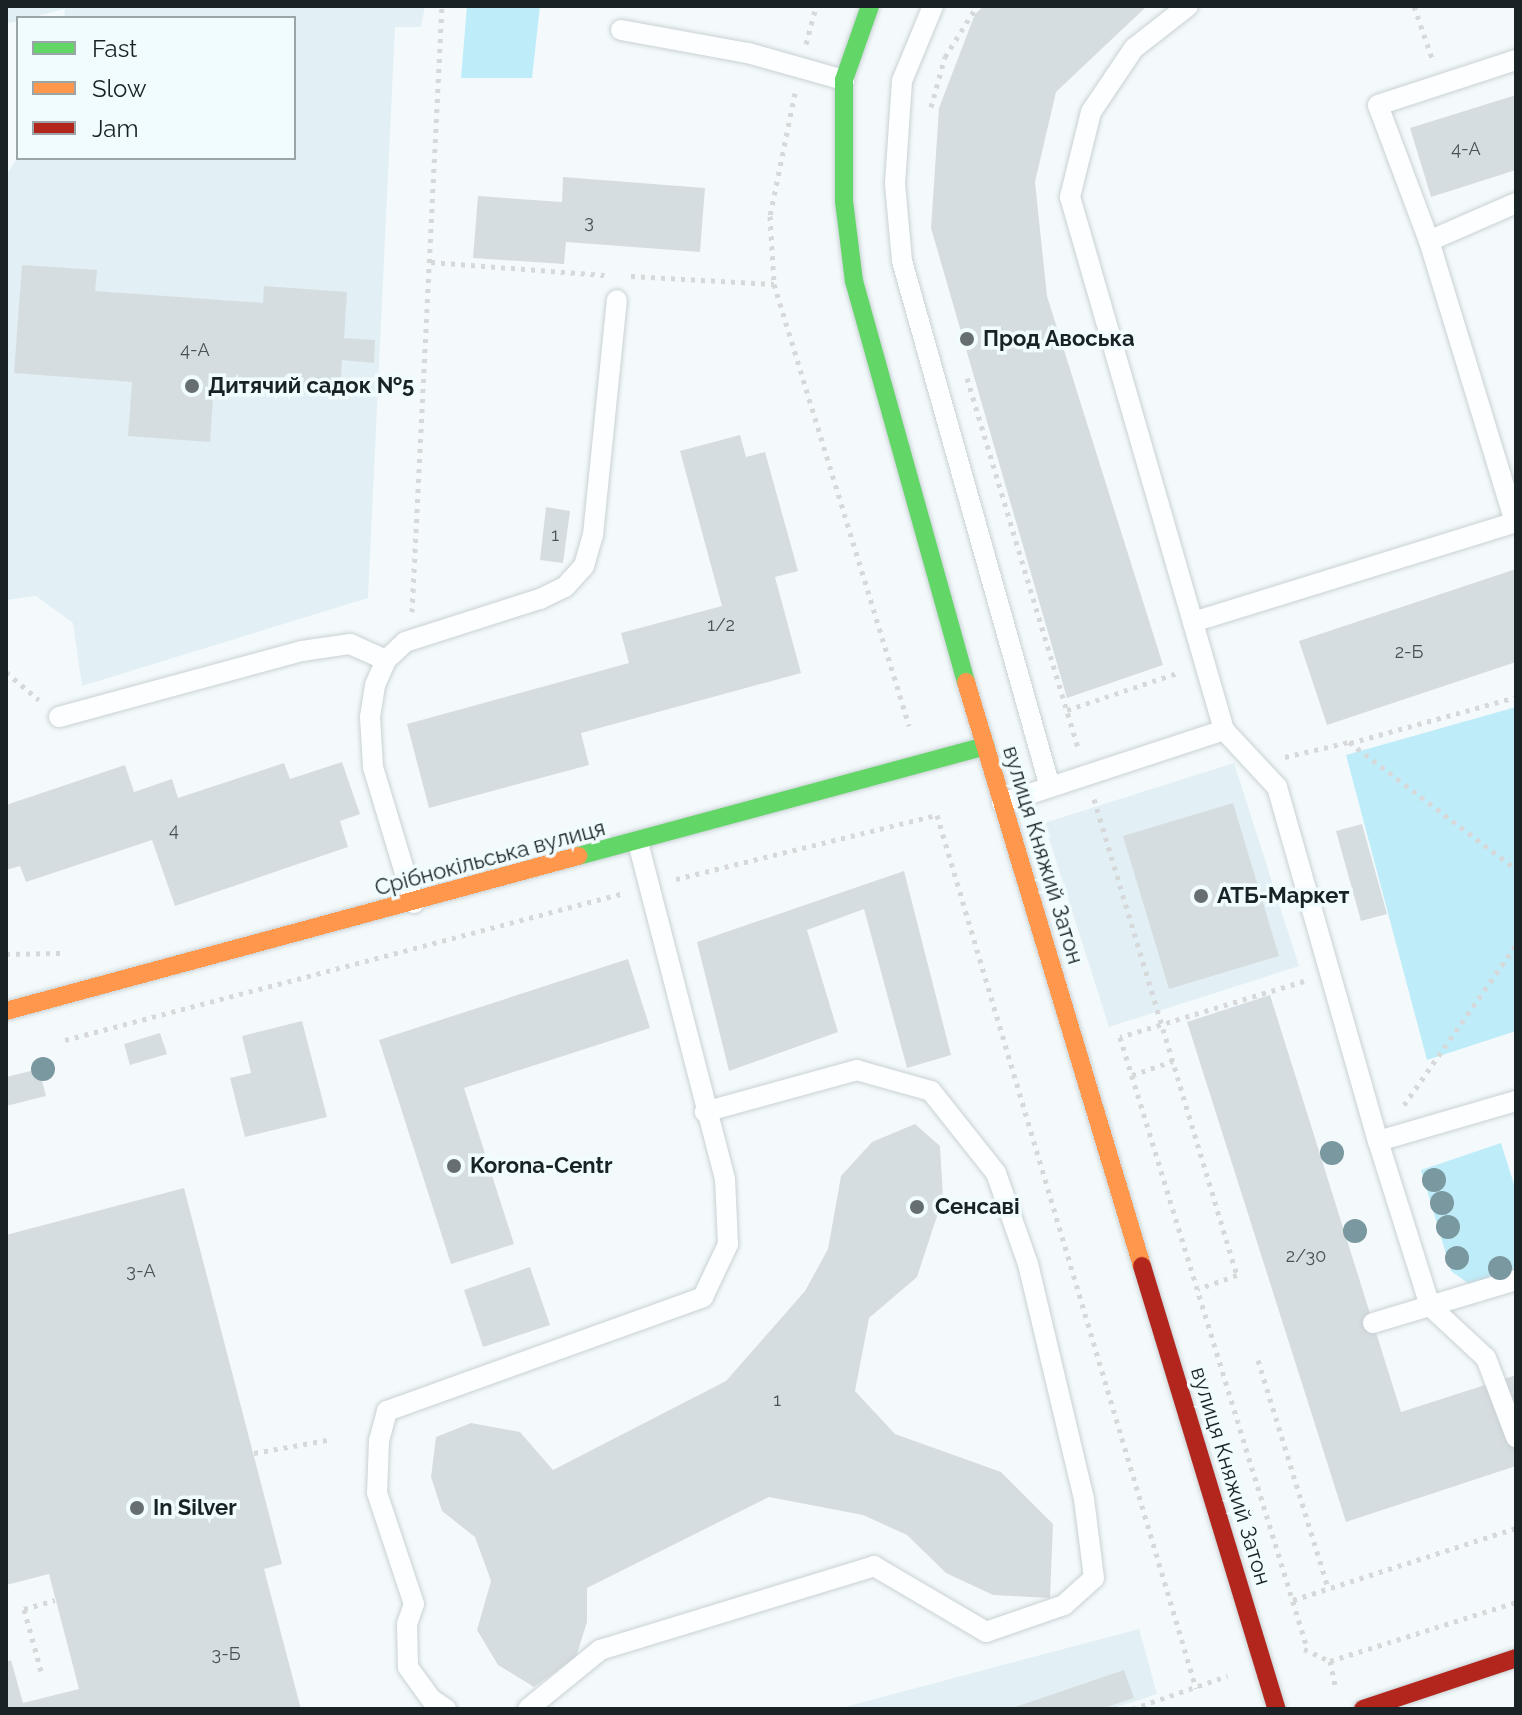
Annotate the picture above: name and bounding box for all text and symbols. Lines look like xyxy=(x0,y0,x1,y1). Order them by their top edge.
legend xyxy=(16,16,296,160)
text: Fast xyxy=(92,34,137,63)
text: Slow xyxy=(92,74,146,103)
text: Jam xyxy=(92,114,138,143)
house number: 4-А xyxy=(1451,138,1481,160)
house number: 3 xyxy=(584,211,594,233)
place label: Прод Авоська xyxy=(983,326,1135,352)
marker: Прод Авоська xyxy=(958,330,976,348)
house number: 4-А xyxy=(180,339,210,361)
place label: Дитячий садок №5 xyxy=(208,373,414,399)
marker: Дитячий садок №5 xyxy=(183,377,201,395)
house number: 1 xyxy=(551,524,559,546)
house number: 1/2 xyxy=(707,614,735,636)
house number: 2-Б xyxy=(1395,641,1423,663)
street label: вулиця Княжий Затон xyxy=(997,743,1089,967)
street label: Срібнокільська вулиця xyxy=(372,815,608,901)
house number: 4 xyxy=(169,819,179,841)
place label: АТБ-Маркет xyxy=(1217,883,1349,909)
marker: АТБ-Маркет xyxy=(1192,887,1210,905)
place label: Korona-Centr xyxy=(470,1153,613,1179)
marker: Korona-Centr xyxy=(445,1157,463,1175)
place label: Сенсаві xyxy=(935,1194,1020,1220)
marker: Сенсаві xyxy=(906,1196,928,1218)
house number: 2/30 xyxy=(1286,1245,1326,1267)
house number: 3-А xyxy=(126,1260,156,1282)
street label: вулиця Княжий Затон xyxy=(1185,1364,1277,1588)
house number: 1 xyxy=(773,1389,781,1411)
place label: In Silver xyxy=(153,1495,237,1521)
marker: In Silver xyxy=(128,1499,146,1517)
house number: 3-Б xyxy=(212,1643,240,1665)

